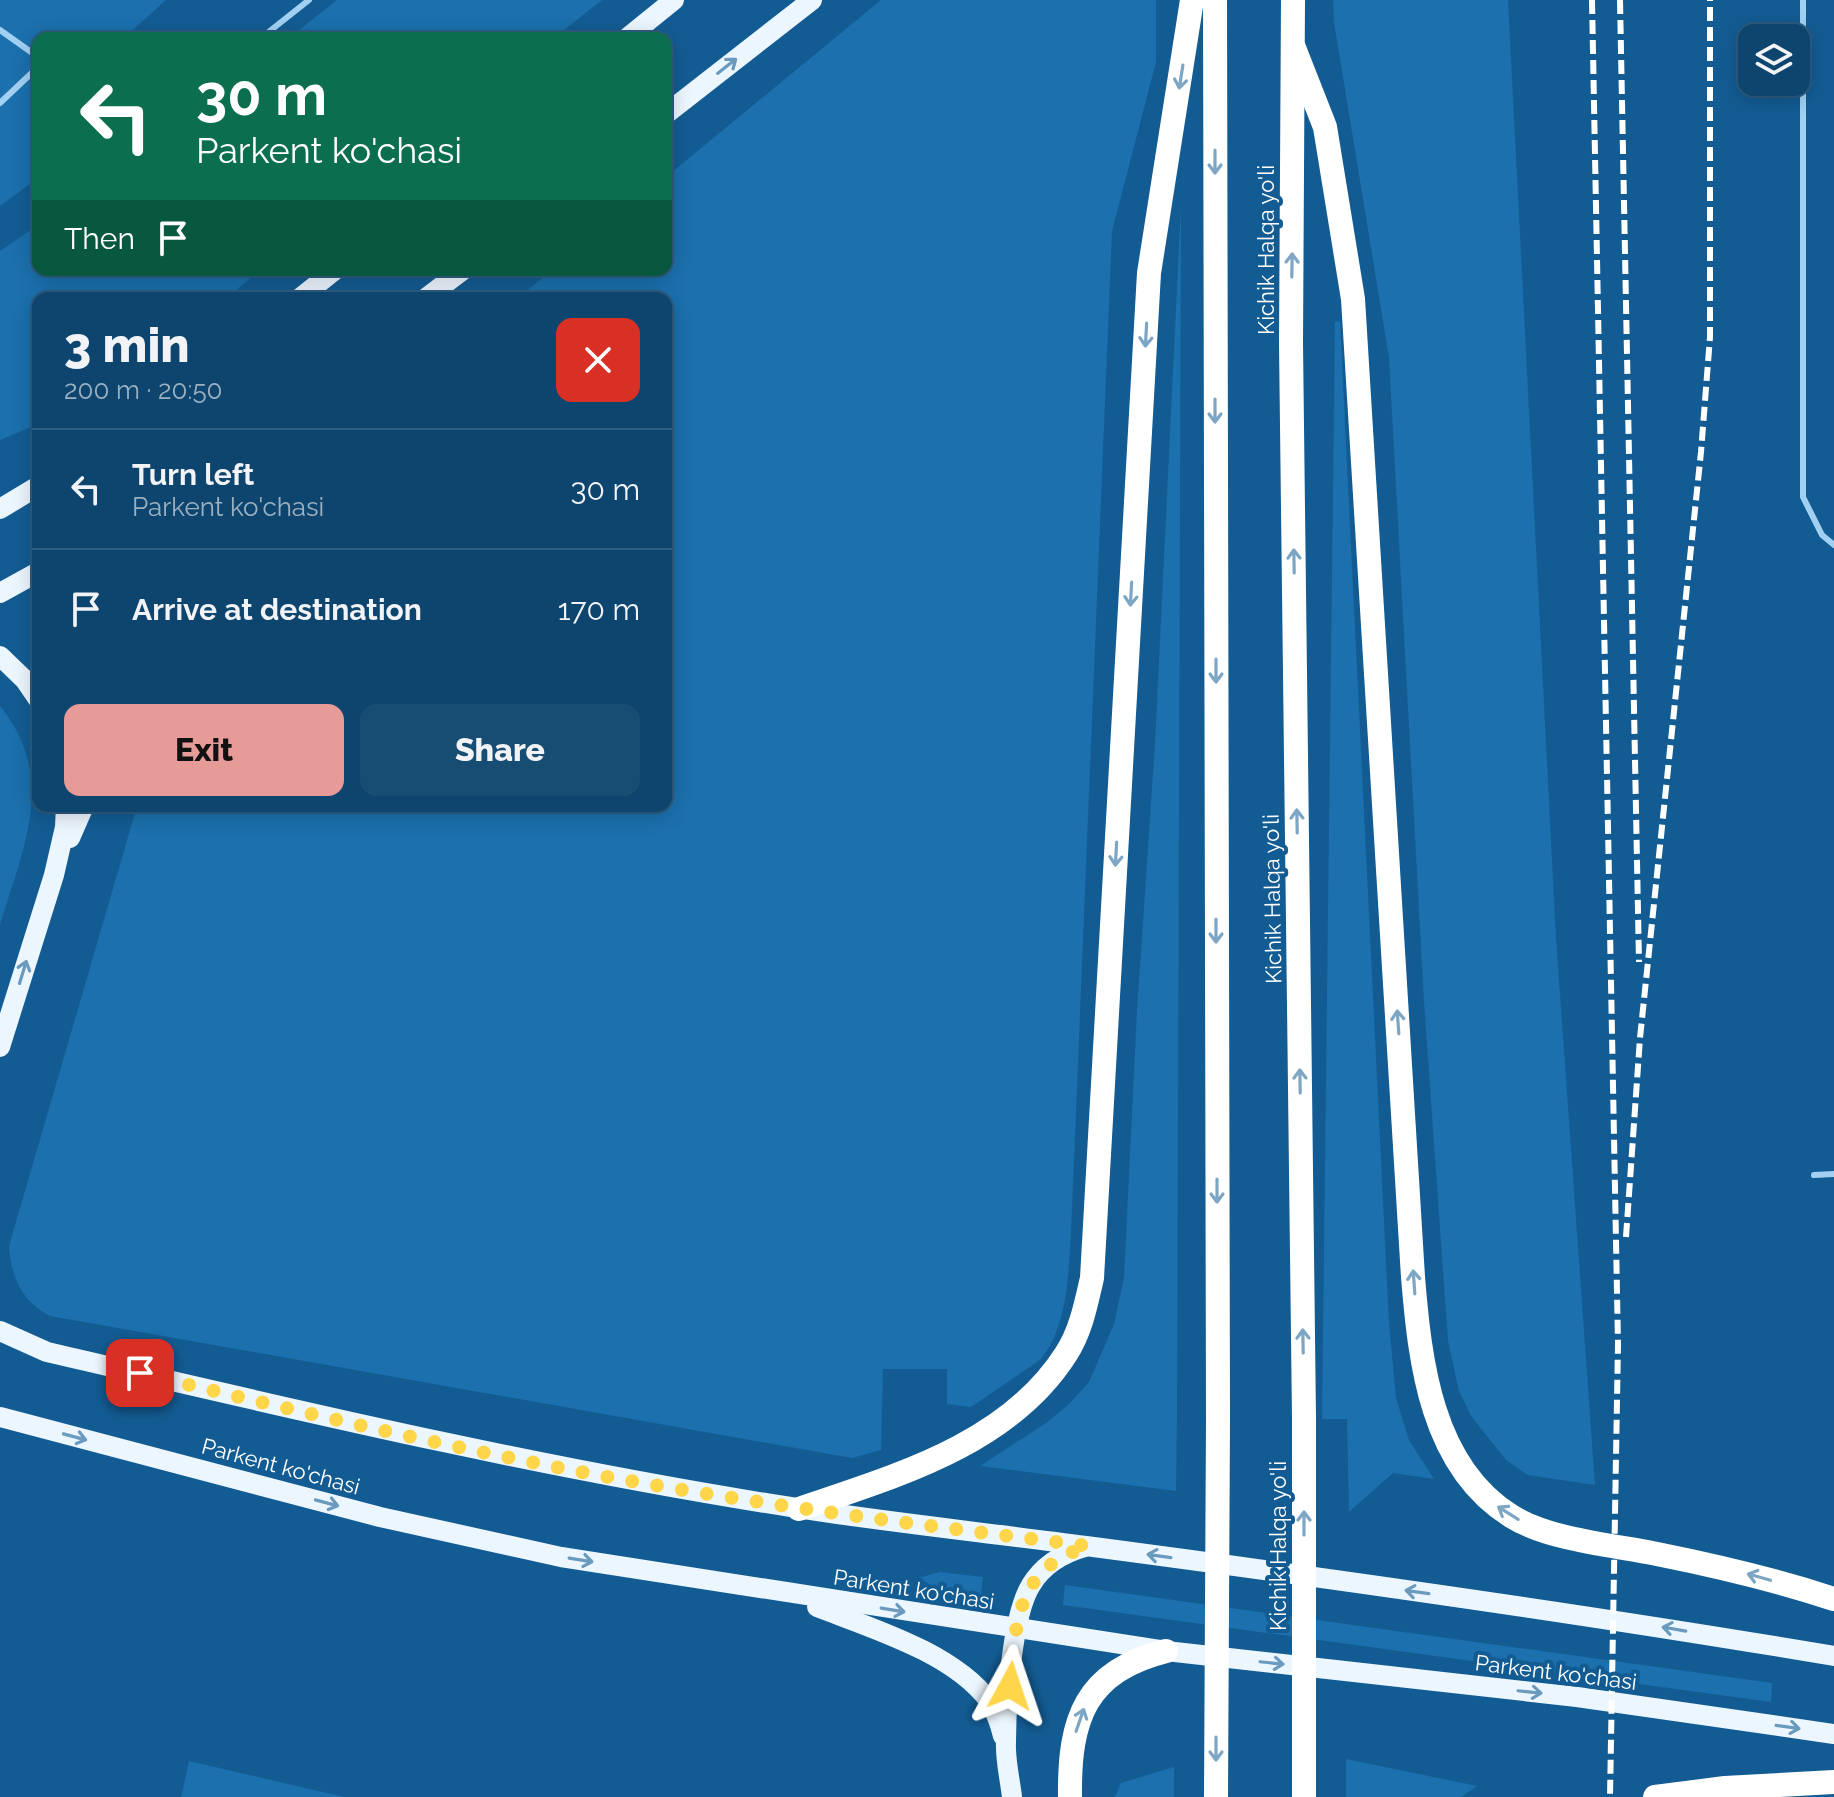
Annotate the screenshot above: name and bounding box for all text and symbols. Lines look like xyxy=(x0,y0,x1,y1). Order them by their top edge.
map controls xyxy=(1738,24,1810,96)
button: layers xyxy=(1738,24,1810,96)
one-way arrow xyxy=(716,58,738,75)
text: 30 m xyxy=(196,62,327,128)
icon: left xyxy=(64,64,168,168)
one-way arrow xyxy=(1173,64,1188,89)
text: Parkent ko'chasi xyxy=(196,129,462,171)
one-way arrow xyxy=(1207,148,1223,175)
street label: Kichik Halqa yo'li xyxy=(1253,165,1279,335)
icon: arrive xyxy=(151,216,195,260)
text: Then xyxy=(64,221,135,256)
one-way arrow xyxy=(1284,252,1300,279)
text: 3 min xyxy=(64,317,190,373)
button: close xyxy=(556,318,640,402)
one-way arrow xyxy=(1138,321,1153,348)
text: 200 m · 20:50 xyxy=(64,375,223,405)
one-way arrow xyxy=(1207,397,1223,424)
text: Turn left xyxy=(132,457,254,492)
icon: left xyxy=(64,467,108,511)
text: 30 m xyxy=(570,472,640,507)
text: Parkent ko'chasi xyxy=(132,492,324,522)
one-way arrow xyxy=(1286,548,1302,575)
one-way arrow xyxy=(1123,580,1138,607)
icon: arrive xyxy=(64,587,108,631)
text: Arrive at destination xyxy=(132,592,422,627)
text: 170 m xyxy=(558,592,640,627)
one-way arrow xyxy=(1208,657,1224,684)
button: Exit xyxy=(64,704,344,796)
button: Share xyxy=(360,704,640,796)
one-way arrow xyxy=(1289,808,1305,835)
street label: Kichik Halqa yo'li xyxy=(1258,814,1286,984)
one-way arrow xyxy=(1109,840,1124,867)
one-way arrow xyxy=(1208,917,1224,944)
one-way arrow xyxy=(16,960,31,986)
one-way arrow xyxy=(1390,1009,1405,1036)
one-way arrow xyxy=(1292,1068,1308,1095)
one-way arrow xyxy=(1209,1177,1225,1204)
one-way arrow xyxy=(1406,1269,1421,1296)
one-way arrow xyxy=(1295,1328,1311,1355)
pin xyxy=(106,1339,174,1407)
icon: arrive xyxy=(118,1351,162,1395)
one-way arrow xyxy=(62,1431,88,1446)
street label: Parkent ko'chasi xyxy=(199,1432,363,1500)
street label: Kichik Halqa yo'li xyxy=(1265,1461,1291,1631)
one-way arrow xyxy=(314,1496,339,1511)
one-way arrow xyxy=(1498,1505,1520,1522)
one-way arrow xyxy=(1296,1510,1312,1537)
one-way arrow xyxy=(1147,1548,1173,1563)
one-way arrow xyxy=(567,1553,593,1568)
street label: Parkent ko'chasi xyxy=(832,1563,996,1615)
one-way arrow xyxy=(1747,1568,1773,1583)
one-way arrow xyxy=(1405,1584,1430,1599)
one-way arrow xyxy=(879,1603,905,1618)
one-way arrow xyxy=(1662,1621,1687,1636)
position arrow xyxy=(968,1644,1052,1728)
street label: Parkent ko'chasi xyxy=(1474,1649,1638,1695)
one-way arrow xyxy=(1258,1655,1285,1670)
one-way arrow xyxy=(1517,1685,1542,1700)
one-way arrow xyxy=(1074,1708,1088,1733)
one-way arrow xyxy=(1774,1720,1800,1735)
one-way arrow xyxy=(1208,1735,1224,1762)

